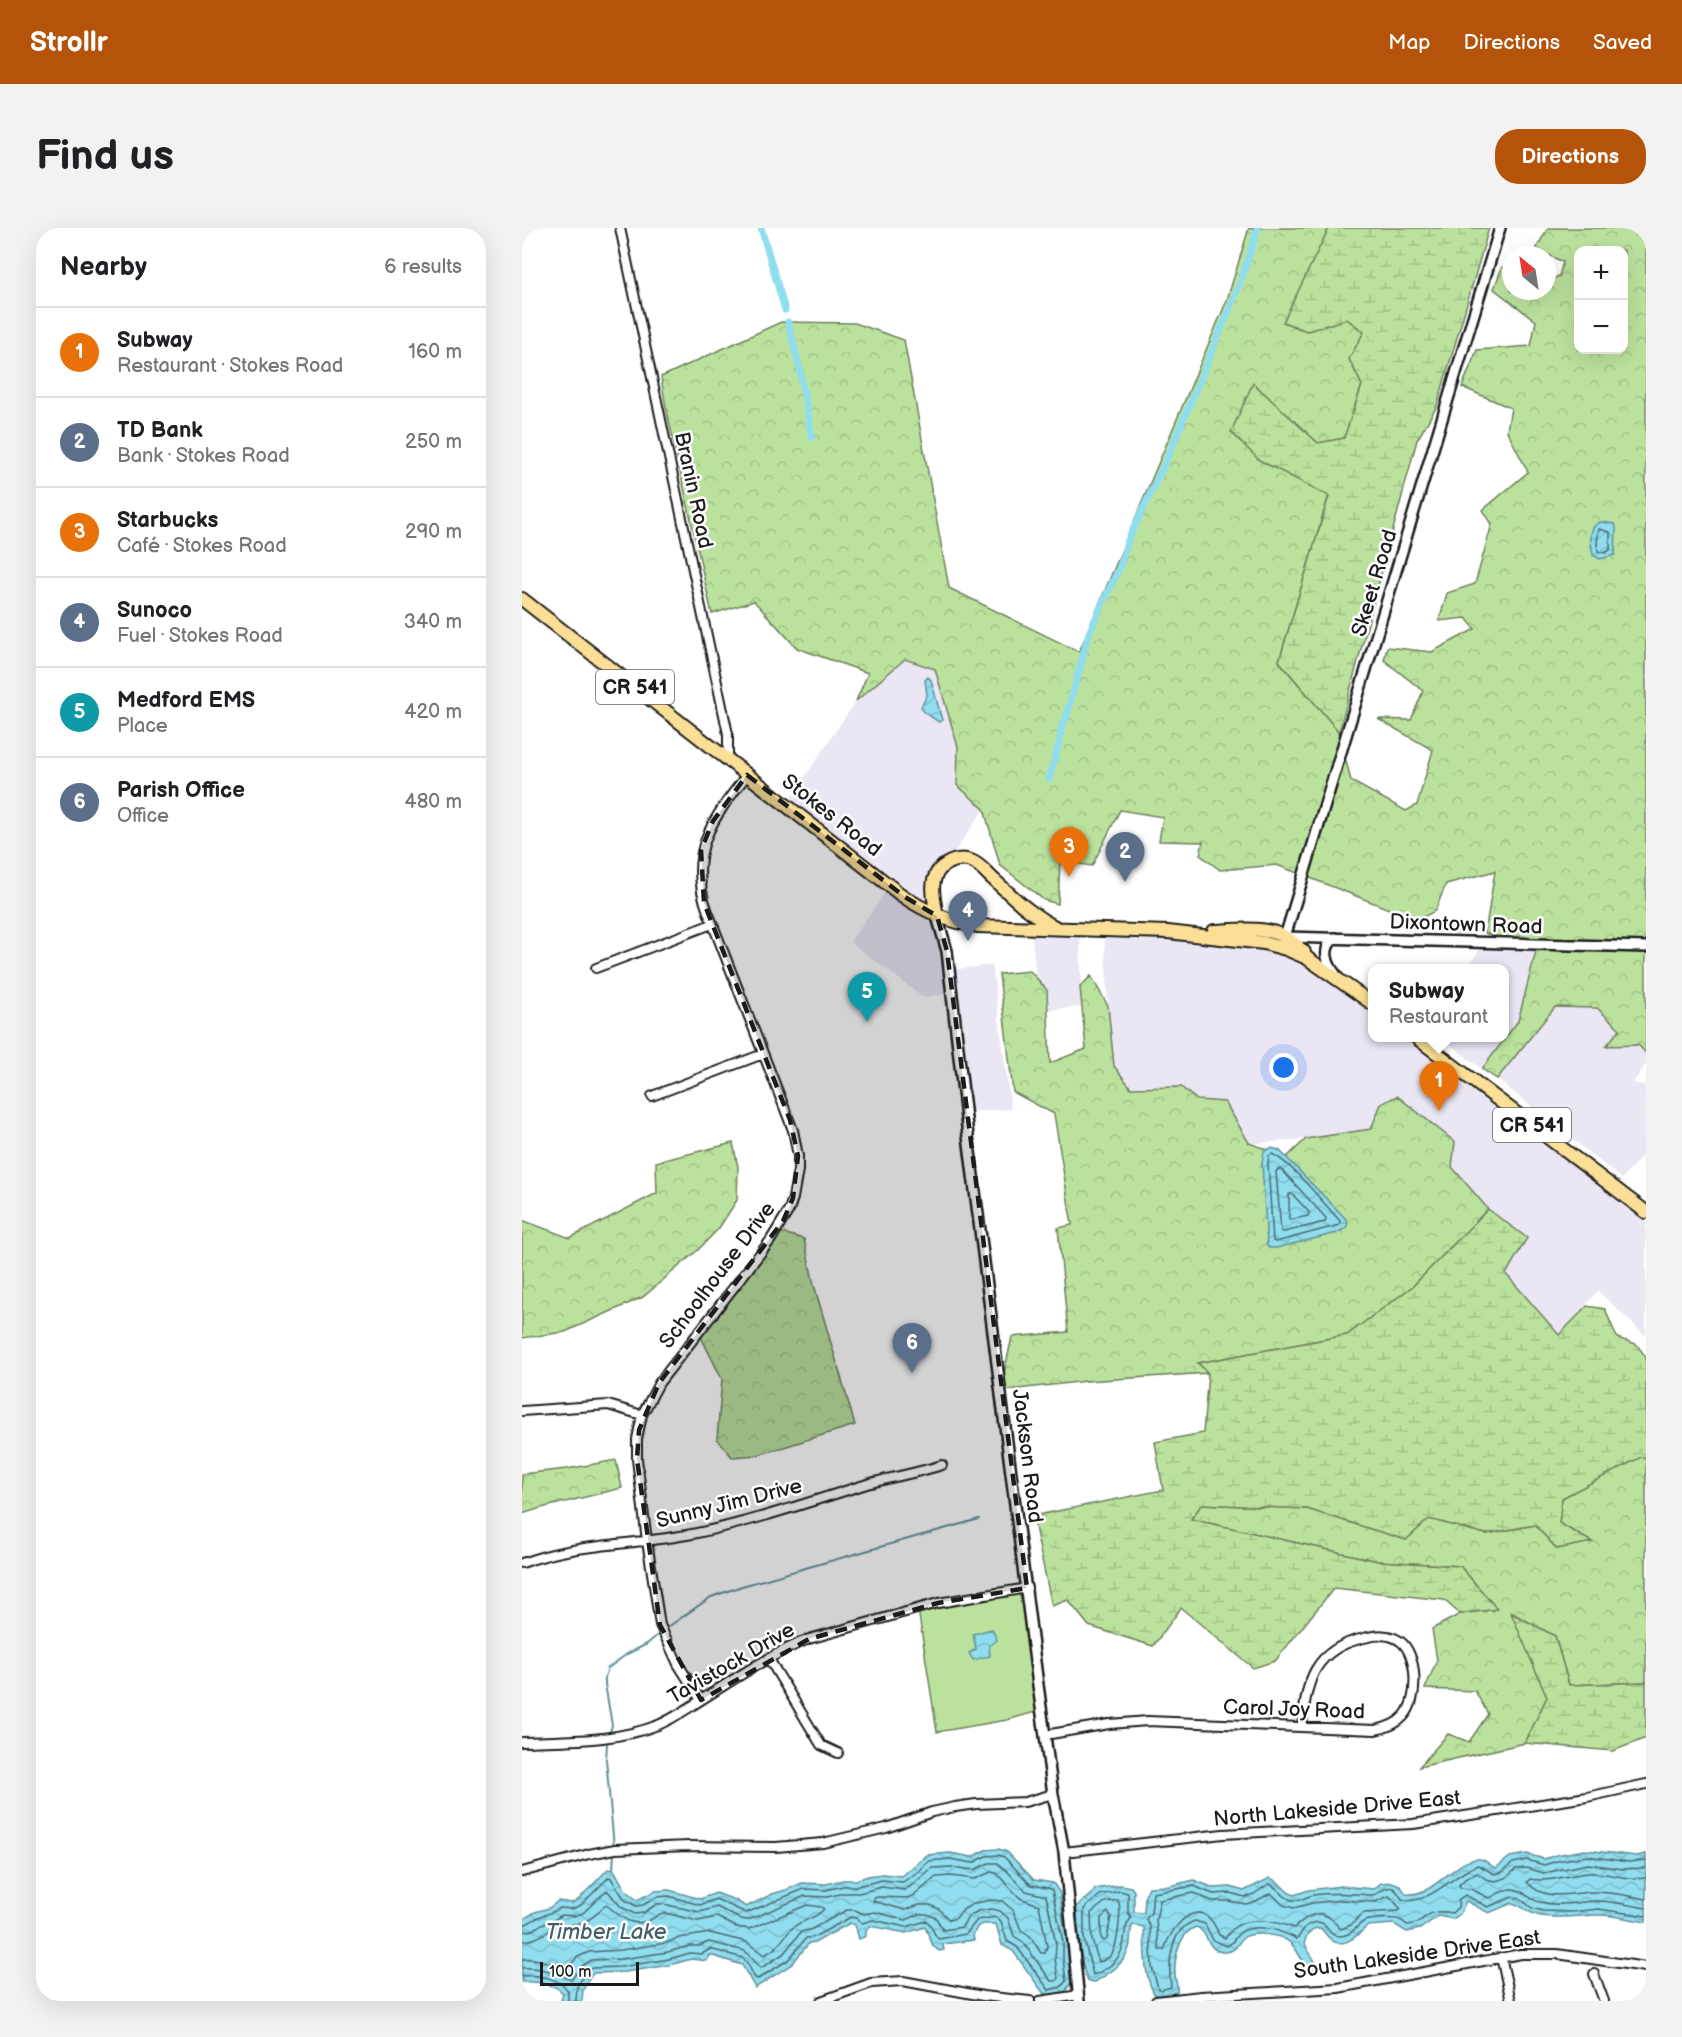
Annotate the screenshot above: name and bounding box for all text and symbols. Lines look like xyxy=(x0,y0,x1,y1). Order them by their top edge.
text: Strollr xyxy=(30,26,108,59)
text: Map xyxy=(1388,30,1431,55)
text: Directions xyxy=(1464,30,1560,55)
text: Saved xyxy=(1593,30,1652,55)
button: Directions xyxy=(1495,129,1646,184)
text: Find us xyxy=(36,131,174,182)
north arrow xyxy=(1502,246,1556,300)
map controls xyxy=(1574,246,1628,354)
button: + xyxy=(1574,246,1628,300)
text: Nearby xyxy=(60,252,147,283)
text: 6 results xyxy=(384,255,462,279)
button: − xyxy=(1574,300,1628,354)
text: Subway xyxy=(117,327,193,354)
text: 1 xyxy=(75,340,84,364)
text: 160 m xyxy=(408,340,462,364)
text: Restaurant · Stokes Road xyxy=(117,354,343,378)
text: TD Bank xyxy=(117,417,203,444)
text: 2 xyxy=(74,430,85,454)
text: 250 m xyxy=(405,430,462,454)
street label: Branin Road xyxy=(669,430,718,551)
text: Bank · Stokes Road xyxy=(117,444,290,468)
text: Starbucks xyxy=(117,507,218,534)
text: 3 xyxy=(74,520,85,544)
text: 290 m xyxy=(405,520,462,544)
street label: Skeet Road xyxy=(1346,527,1403,640)
text: Café · Stokes Road xyxy=(117,534,287,558)
text: Sunoco xyxy=(117,597,192,624)
text: 4 xyxy=(74,610,85,634)
text: 340 m xyxy=(404,610,462,634)
text: Fuel · Stokes Road xyxy=(117,624,283,648)
road number: CR 541 xyxy=(596,670,674,704)
text: Medford EMS xyxy=(117,687,255,714)
text: 5 xyxy=(74,700,85,724)
text: 420 m xyxy=(404,700,462,724)
text: Place xyxy=(117,714,168,738)
street label: Stokes Road xyxy=(777,769,887,862)
text: Parish Office xyxy=(117,777,245,804)
text: 6 xyxy=(73,790,86,814)
text: 480 m xyxy=(404,790,462,814)
text: Office xyxy=(117,804,169,828)
pin: 3 xyxy=(1050,828,1088,877)
pin: 2 xyxy=(1106,832,1144,882)
pin: 4 xyxy=(948,892,988,941)
street label: Dixontown Road xyxy=(1389,909,1543,940)
popup xyxy=(1368,964,1509,1042)
pin: 5 xyxy=(848,972,886,1022)
text: Subway xyxy=(1389,978,1464,1005)
text: Restaurant xyxy=(1389,1005,1488,1029)
your location xyxy=(1269,1053,1298,1082)
pin: 1 xyxy=(1420,1062,1458,1111)
road number: CR 541 xyxy=(1493,1108,1571,1142)
street label: Schoolhouse Drive xyxy=(654,1197,781,1353)
pin: 6 xyxy=(892,1324,932,1373)
street label: Jackson Road xyxy=(1007,1388,1048,1524)
street label: Sunny Jim Drive xyxy=(654,1473,805,1534)
street label: Tavistock Drive xyxy=(664,1617,799,1710)
street label: Carol Joy Road xyxy=(1223,1695,1365,1724)
street label: North Lakeside Drive East xyxy=(1212,1785,1462,1832)
water label: Timber Lake xyxy=(545,1919,667,1946)
street label: South Lakeside Drive East xyxy=(1292,1925,1542,1984)
scale bar xyxy=(540,1959,639,1986)
text: 100 m xyxy=(549,1963,592,1982)

